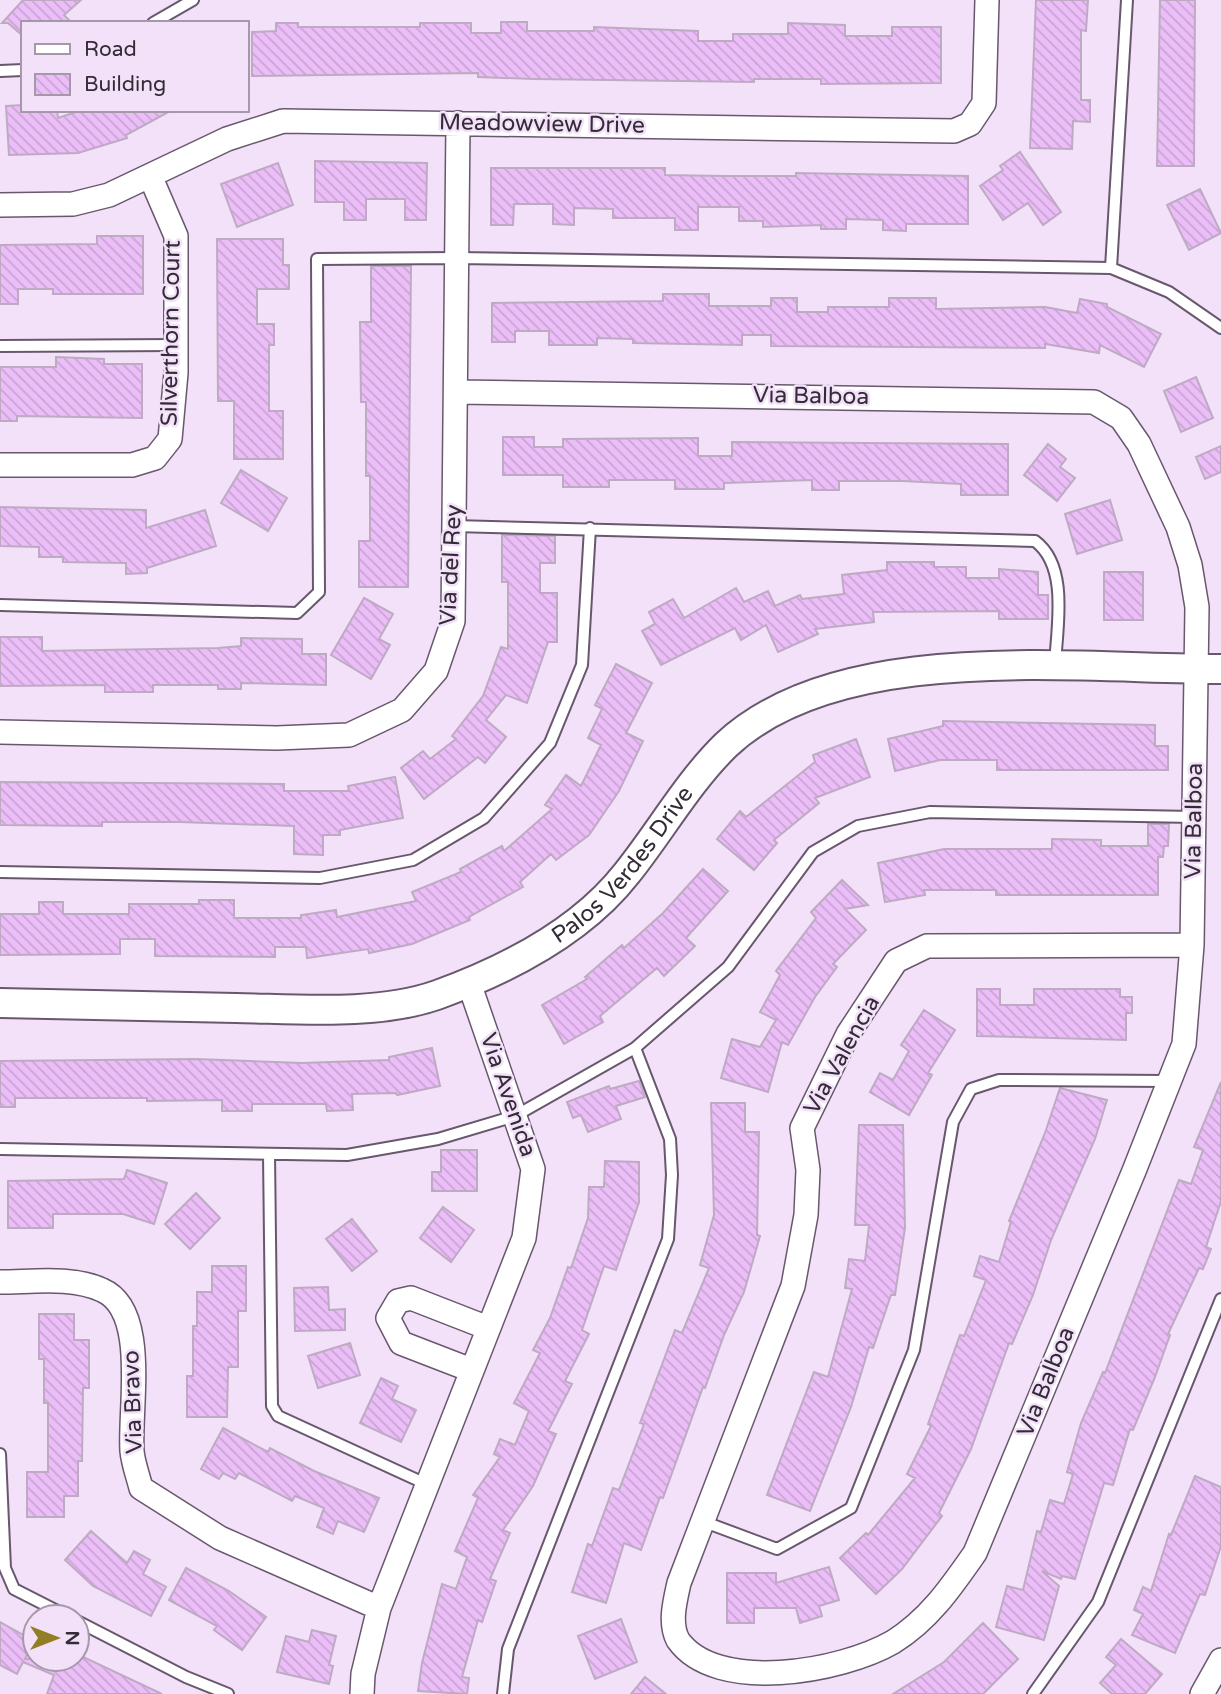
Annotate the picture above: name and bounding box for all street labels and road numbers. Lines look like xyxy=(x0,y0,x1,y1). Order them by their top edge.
street label: Meadowview Drive xyxy=(439,108,645,140)
street label: Silverthorn Court xyxy=(155,240,187,426)
street label: Via Balboa xyxy=(753,381,869,411)
street label: Via del Rey xyxy=(434,504,468,626)
street label: Via Balboa xyxy=(1179,763,1209,879)
street label: Palos Verdes Drive xyxy=(546,781,699,950)
street label: Via Valencia xyxy=(798,991,886,1119)
street label: Via Avenida xyxy=(474,1029,542,1161)
street label: Via Balboa xyxy=(1011,1323,1081,1441)
street label: Via Bravo xyxy=(117,1350,149,1454)

